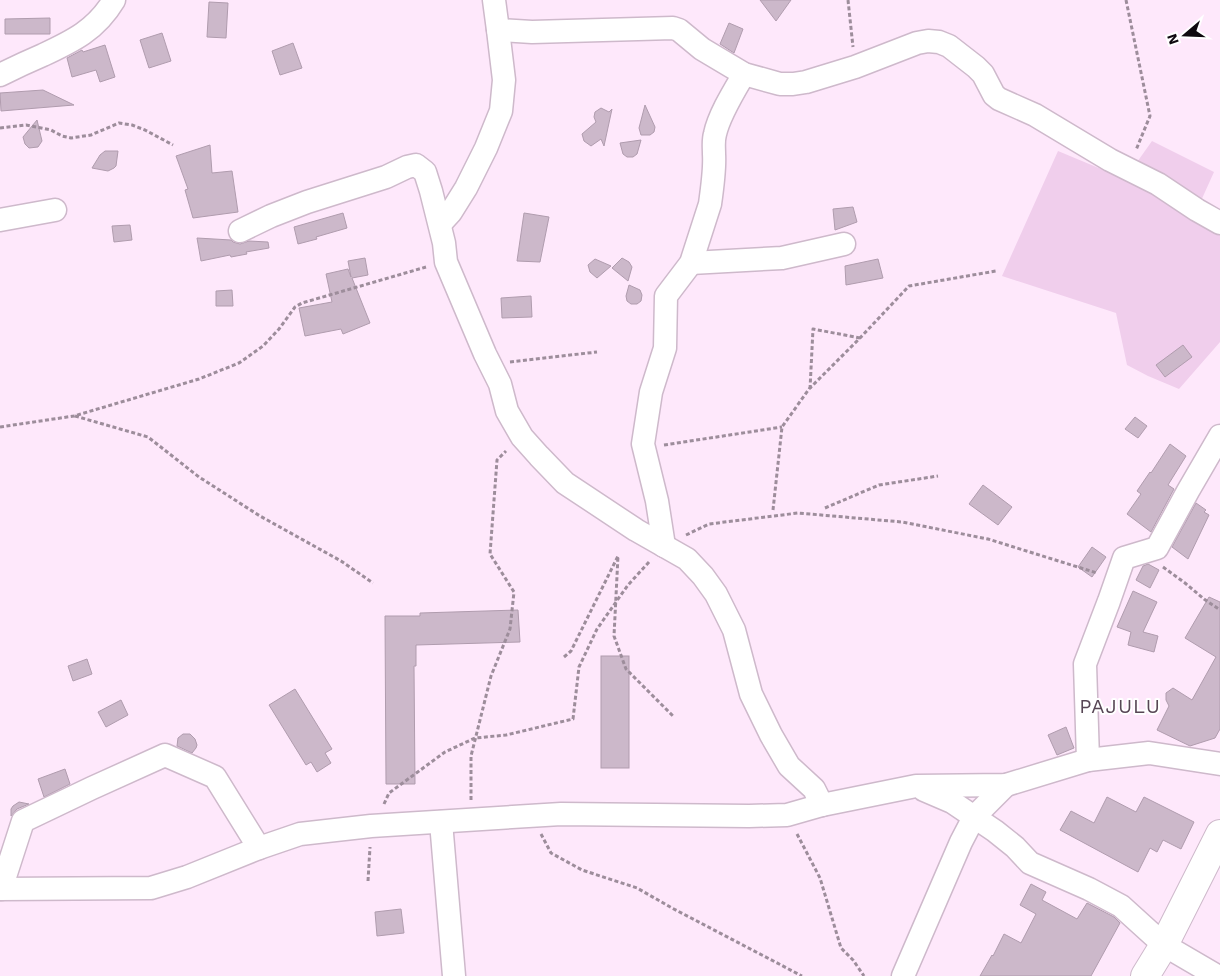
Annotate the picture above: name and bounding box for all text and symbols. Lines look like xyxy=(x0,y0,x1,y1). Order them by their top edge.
north arrow xyxy=(1160,10,1210,60)
text: N xyxy=(1163,32,1182,47)
district label: PAJULU xyxy=(1079,694,1161,718)

